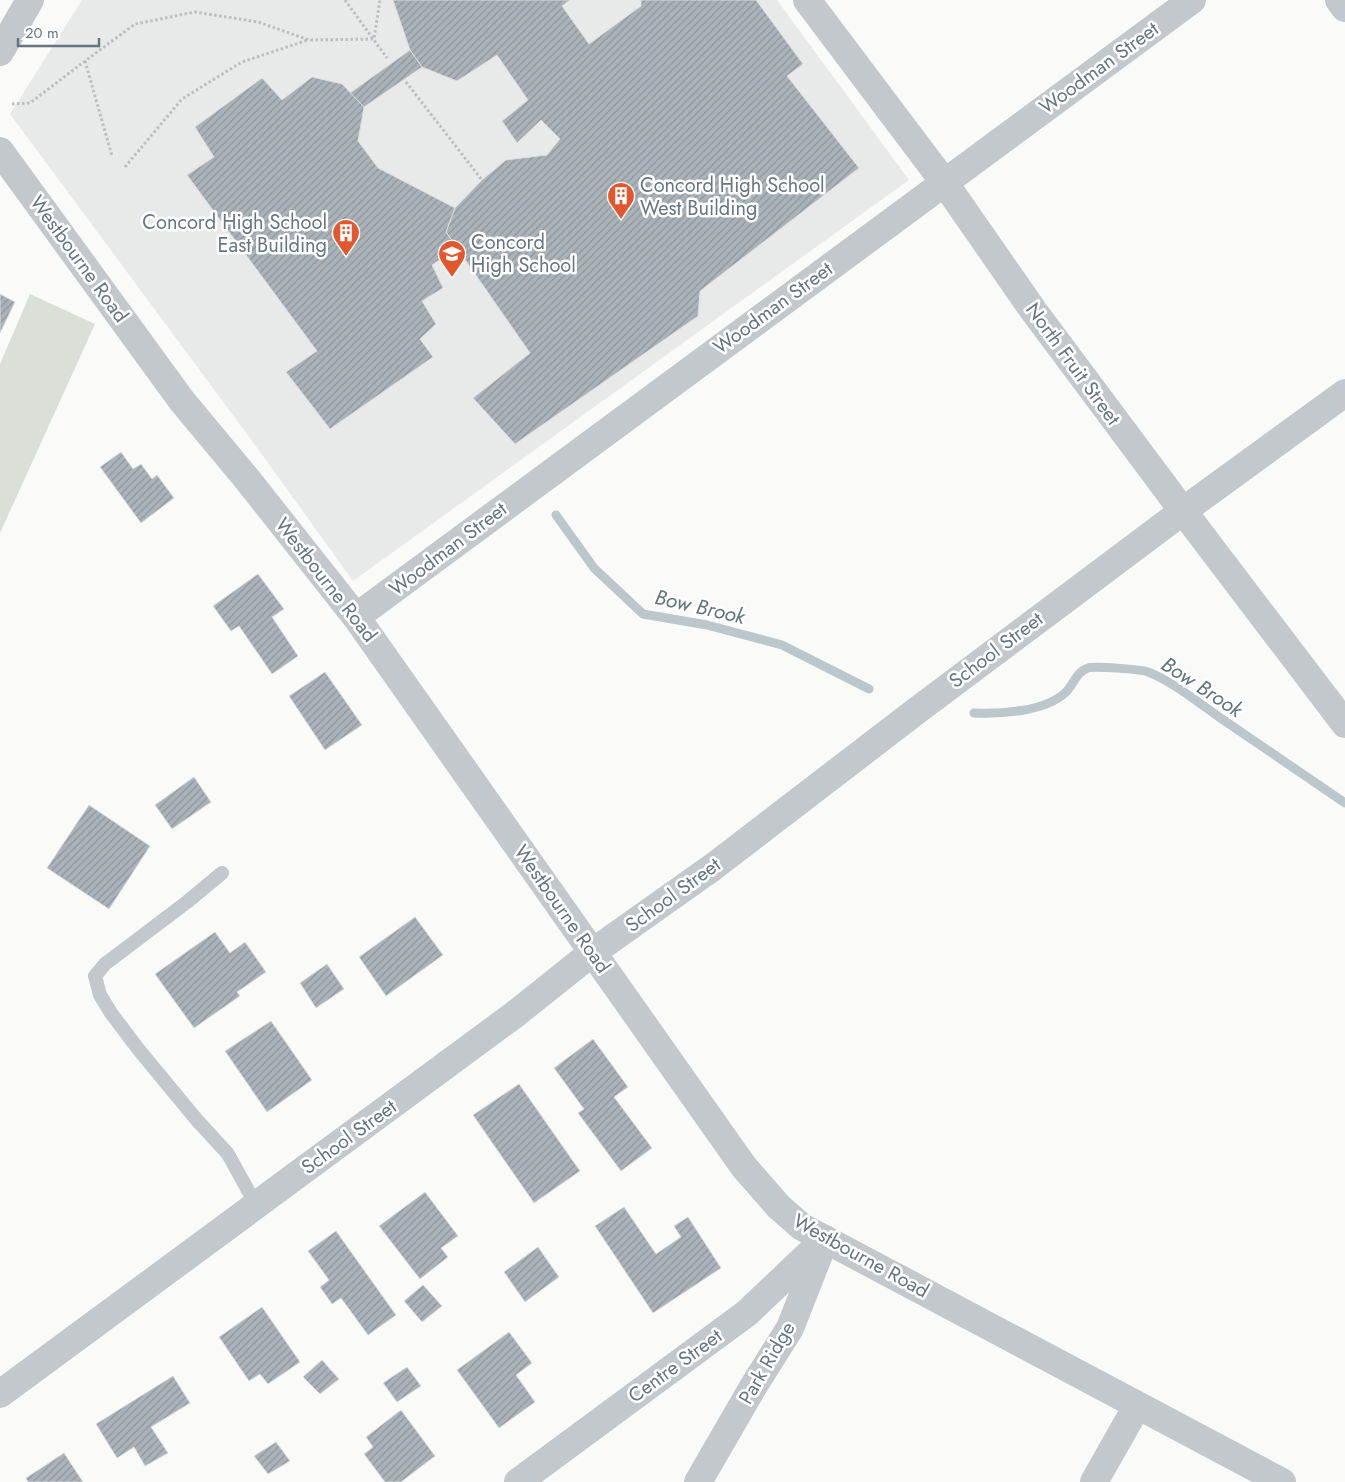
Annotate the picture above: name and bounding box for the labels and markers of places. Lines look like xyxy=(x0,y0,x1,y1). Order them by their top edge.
place label: Concord High School West Building xyxy=(640,171,825,223)
building icon: Concord High School West Building xyxy=(606,181,636,220)
place label: Concord High School East Building xyxy=(142,208,327,260)
building icon: Concord High School East Building xyxy=(331,218,361,257)
place label: Concord High School xyxy=(471,228,576,280)
school or university icon: Concord High School xyxy=(437,239,467,278)

